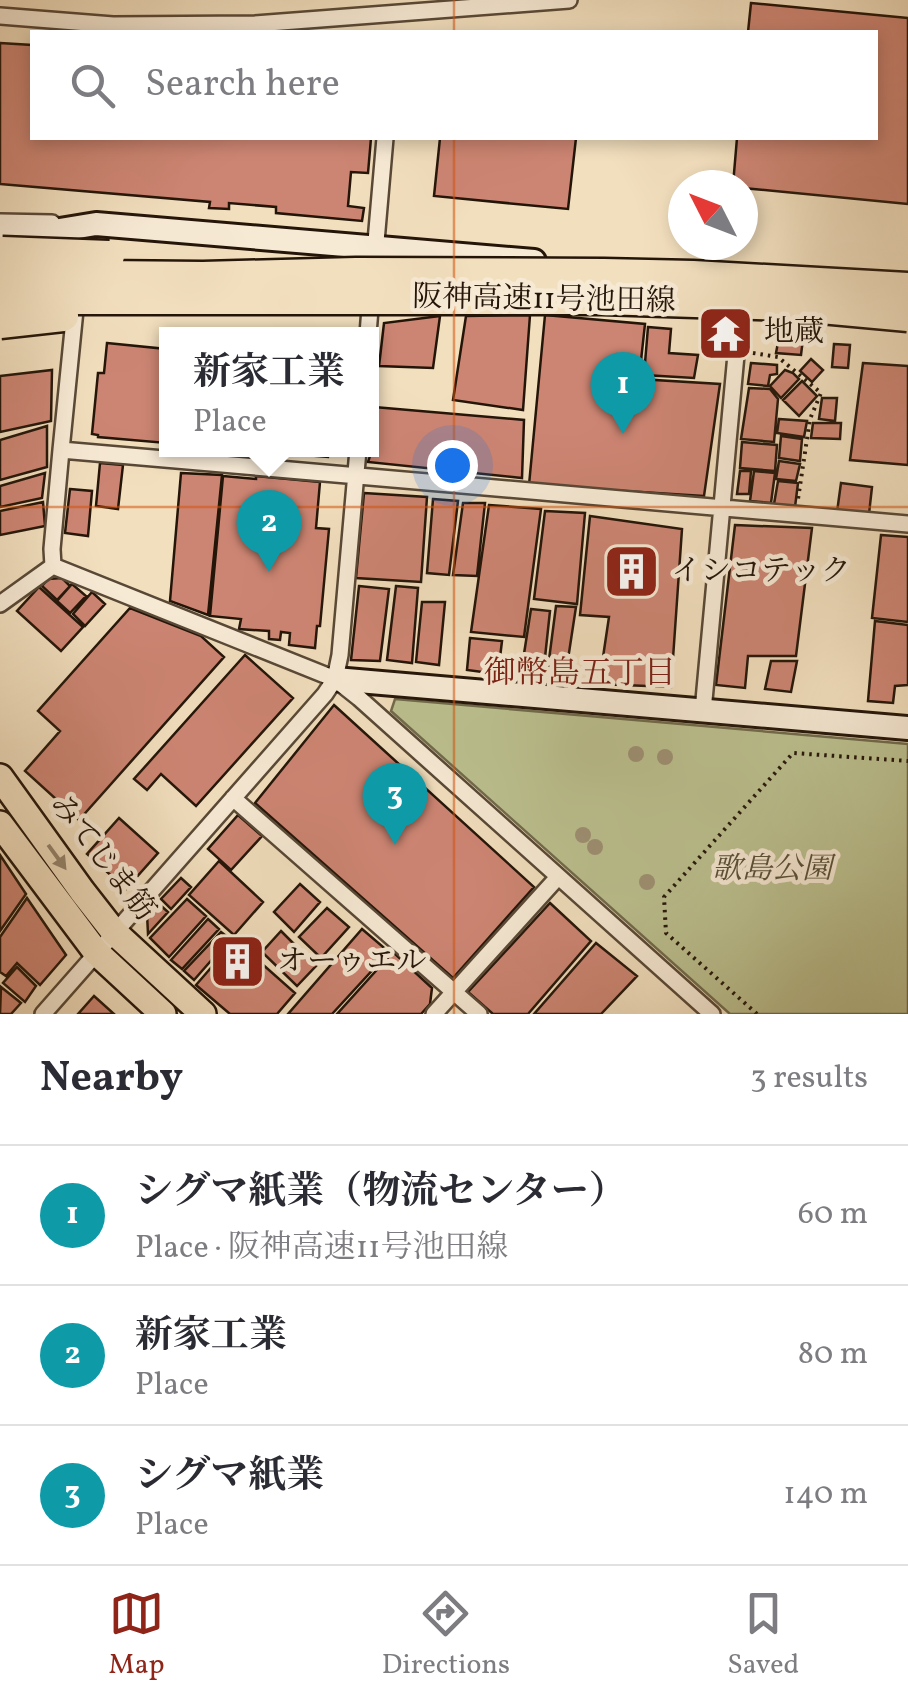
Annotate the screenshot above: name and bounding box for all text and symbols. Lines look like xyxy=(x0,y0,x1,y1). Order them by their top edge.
search box xyxy=(30,30,878,140)
icon: search xyxy=(65,58,120,113)
text: Search here xyxy=(145,59,340,112)
north arrow xyxy=(668,170,758,260)
street label: 阪神高速11号池田線 xyxy=(412,277,676,323)
temple icon: 地蔵 xyxy=(695,303,755,363)
place label: 地蔵 xyxy=(764,312,824,354)
popup xyxy=(159,327,379,457)
text: 新家工業 xyxy=(193,348,345,401)
pin: 1 xyxy=(590,352,656,434)
text: Place xyxy=(193,401,267,445)
your location xyxy=(427,440,478,491)
pin: 2 xyxy=(236,490,302,572)
building icon: イシコテック xyxy=(602,542,662,602)
place label: イシコテック xyxy=(671,551,851,593)
district label: 御幣島五丁目 xyxy=(484,653,676,697)
pin: 3 xyxy=(362,762,428,845)
street label: みてじま筋 xyxy=(39,786,165,930)
one-way arrow xyxy=(47,843,66,870)
park label: 歌島公園 xyxy=(712,849,837,891)
building icon: オーゥエル xyxy=(208,932,268,992)
place label: オーゥエル xyxy=(277,941,426,983)
text: Nearby xyxy=(40,1050,183,1109)
text: 3 results xyxy=(750,1057,868,1101)
text: シグマ紙業（物流センター） xyxy=(135,1167,627,1220)
text: 1 xyxy=(66,1193,79,1237)
text: 60 m xyxy=(798,1193,868,1237)
text: Place · 阪神高速11号池田線 xyxy=(135,1227,508,1271)
text: 新家工業 xyxy=(135,1311,287,1364)
text: 2 xyxy=(64,1333,81,1377)
text: 80 m xyxy=(798,1333,868,1377)
text: Place xyxy=(135,1364,209,1408)
text: シグマ紙業 xyxy=(135,1451,324,1504)
text: 3 xyxy=(64,1473,81,1517)
text: 140 m xyxy=(783,1473,868,1517)
text: Place xyxy=(135,1504,209,1548)
tab: Map xyxy=(109,1586,165,1685)
tab: Directions xyxy=(382,1586,510,1685)
tab: Saved xyxy=(727,1586,799,1685)

